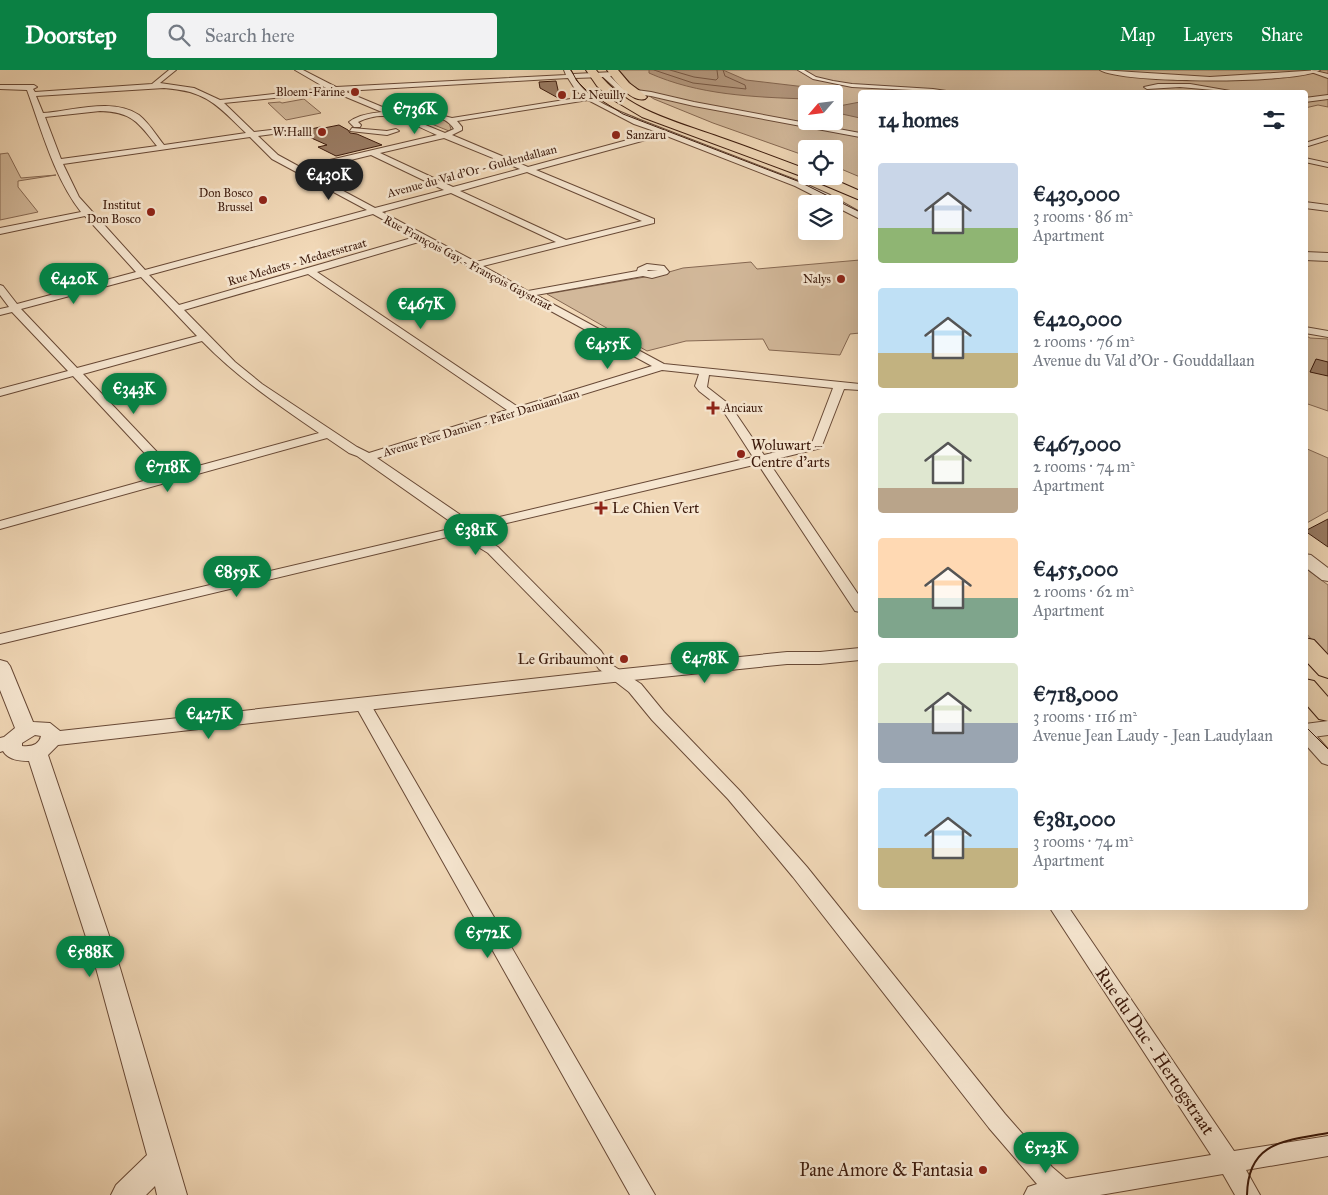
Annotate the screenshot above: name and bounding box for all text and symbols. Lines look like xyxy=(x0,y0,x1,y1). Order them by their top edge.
search box xyxy=(147,13,497,58)
text: Doorstep xyxy=(25,20,117,50)
icon: search xyxy=(165,21,193,49)
text: Search here xyxy=(205,24,295,47)
text: Map xyxy=(1120,24,1155,46)
text: Layers xyxy=(1183,24,1233,46)
text: Share xyxy=(1261,24,1303,46)
place label: Bloem-Farine xyxy=(276,85,345,99)
north arrow xyxy=(798,85,842,130)
map controls xyxy=(798,85,843,240)
marker: Bloem-Farine xyxy=(349,86,361,98)
place label: Le Neuilly xyxy=(572,88,625,102)
marker: Le Neuilly xyxy=(556,89,568,101)
pin: €736K xyxy=(380,92,450,135)
text: €736K xyxy=(393,99,437,118)
icon: filters xyxy=(1260,106,1288,134)
text: 14 homes xyxy=(878,107,959,133)
place label: W:Halll xyxy=(273,125,313,139)
marker: W:Halll xyxy=(316,126,328,138)
place label: Sanzaru xyxy=(626,128,667,142)
marker: Sanzaru xyxy=(610,129,622,141)
button: locate xyxy=(798,140,843,185)
street label: Avenue du Val d'Or - Guldendallaan xyxy=(385,141,559,201)
pin: €430K xyxy=(294,158,364,201)
text: €430K xyxy=(306,165,352,184)
text: €430,000 xyxy=(1033,181,1120,207)
icon: home xyxy=(918,183,978,243)
place label: Don Bosco Brussel xyxy=(199,186,254,214)
marker: Don Bosco Brussel xyxy=(257,194,269,206)
button: layers xyxy=(798,195,843,240)
place label: Institut Don Bosco xyxy=(87,198,142,226)
marker: Institut Don Bosco xyxy=(145,206,157,218)
text: 3 rooms · 86 m² xyxy=(1033,207,1133,226)
street label: Rue François Gay - François Gaystraat xyxy=(381,213,555,314)
text: Apartment xyxy=(1033,226,1105,245)
street label: Rue Medaets - Medaetsstraat xyxy=(226,235,369,289)
pin: €420K xyxy=(39,262,109,305)
text: €420K xyxy=(50,269,98,288)
place label: Nalys xyxy=(803,272,831,286)
marker: Nalys xyxy=(835,273,847,285)
pin: €467K xyxy=(386,288,456,330)
text: €467K xyxy=(398,294,444,313)
text: €420,000 xyxy=(1033,306,1122,332)
icon: home xyxy=(918,308,978,368)
pin: €455K xyxy=(573,328,643,370)
text: 2 rooms · 76 m² xyxy=(1033,332,1134,351)
text: €455K xyxy=(586,334,630,353)
text: Avenue du Val d'Or - Gouddallaan xyxy=(1033,351,1255,370)
pin: €343K xyxy=(99,372,169,415)
text: €343K xyxy=(113,379,155,398)
street label: Avenue Père Damien - Pater Damiaanlaan xyxy=(380,386,581,460)
place label: Anciaux xyxy=(722,401,763,415)
marker: Anciaux xyxy=(707,402,719,414)
text: €467,000 xyxy=(1033,431,1121,457)
icon: home xyxy=(918,433,978,493)
place label: Woluwart – Centre d'arts xyxy=(751,436,830,471)
marker: Woluwart – Centre d'arts xyxy=(735,448,747,460)
pin: €718K xyxy=(133,450,203,493)
text: €718K xyxy=(146,457,190,476)
text: 2 rooms · 74 m² xyxy=(1033,457,1135,476)
text: Apartment xyxy=(1033,476,1105,495)
place label: Le Chien Vert xyxy=(612,499,700,517)
marker: Le Chien Vert xyxy=(594,501,608,515)
pin: €381K xyxy=(441,514,511,556)
text: €381K xyxy=(455,520,497,539)
pin: €859K xyxy=(202,556,272,598)
text: €455,000 xyxy=(1033,556,1119,582)
icon: home xyxy=(918,558,978,618)
text: €859K xyxy=(214,562,260,581)
text: 2 rooms · 62 m² xyxy=(1033,582,1134,601)
text: Apartment xyxy=(1033,601,1105,620)
pin: €478K xyxy=(670,642,740,684)
text: €478K xyxy=(682,648,728,667)
place label: Le Gribaumont xyxy=(518,650,615,668)
marker: Le Gribaumont xyxy=(618,653,630,665)
text: €718,000 xyxy=(1033,681,1119,707)
icon: home xyxy=(918,683,978,743)
pin: €427K xyxy=(174,698,244,740)
text: €427K xyxy=(186,704,232,723)
text: 3 rooms · 116 m² xyxy=(1033,707,1137,726)
text: Avenue Jean Laudy - Jean Laudylaan xyxy=(1033,726,1273,745)
text: €381,000 xyxy=(1033,806,1116,832)
icon: home xyxy=(918,808,978,868)
text: 3 rooms · 74 m² xyxy=(1033,832,1133,851)
text: Apartment xyxy=(1033,851,1105,870)
pin: €572K xyxy=(453,916,523,959)
text: €572K xyxy=(466,923,510,942)
pin: €588K xyxy=(55,936,125,978)
text: €588K xyxy=(67,942,113,961)
street label: Rue du Duc - Hertogstraat xyxy=(1090,963,1220,1140)
pin: €523K xyxy=(1011,1132,1081,1174)
text: €523K xyxy=(1025,1138,1067,1157)
place label: Pane Amore & Fantasia xyxy=(799,1159,973,1181)
marker: Pane Amore & Fantasia xyxy=(977,1164,989,1176)

